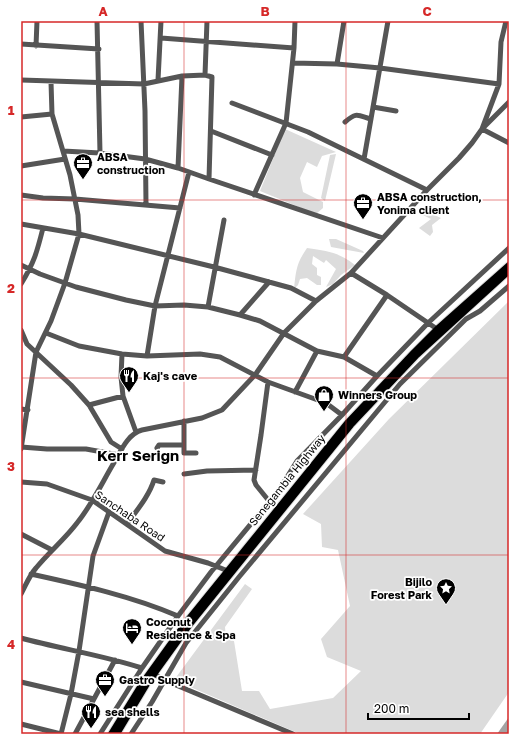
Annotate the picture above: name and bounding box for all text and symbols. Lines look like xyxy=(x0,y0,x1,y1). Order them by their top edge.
text: A xyxy=(98,3,108,19)
text: B xyxy=(260,3,270,19)
text: C xyxy=(422,3,432,19)
text: 1 xyxy=(8,102,15,118)
place label: ABSA construction xyxy=(97,150,165,176)
office icon: ABSA construction xyxy=(72,152,94,180)
place label: ABSA construction, Yonima client xyxy=(377,190,482,216)
office icon: ABSA construction, Yonima client xyxy=(352,192,374,220)
text: 2 xyxy=(7,280,15,296)
restaurant icon: Kaj's cave xyxy=(118,365,140,393)
place label: Kaj's cave xyxy=(143,369,198,382)
shop icon: Winners Group xyxy=(313,384,335,412)
place label: Winners Group xyxy=(338,388,417,401)
street label: Senegambia Highway xyxy=(246,431,327,528)
district label: Kerr Serign xyxy=(97,446,179,464)
text: 3 xyxy=(7,458,15,474)
street label: Sanchaba Road xyxy=(93,487,168,544)
place label: Bijilo Forest Park xyxy=(371,575,433,601)
place icon: Bijilo Forest Park xyxy=(435,577,457,605)
place label: Coconut Residence & Spa xyxy=(146,615,236,641)
hotel icon: Coconut Residence & Spa xyxy=(121,617,143,645)
text: 4 xyxy=(7,636,15,652)
office icon: Gastro Supply xyxy=(94,669,116,697)
place label: Gastro Supply xyxy=(119,673,195,686)
scale bar xyxy=(368,695,469,721)
restaurant icon: sea shells xyxy=(80,701,102,729)
text: 200 m xyxy=(374,701,409,716)
place label: sea shells xyxy=(105,705,160,718)

